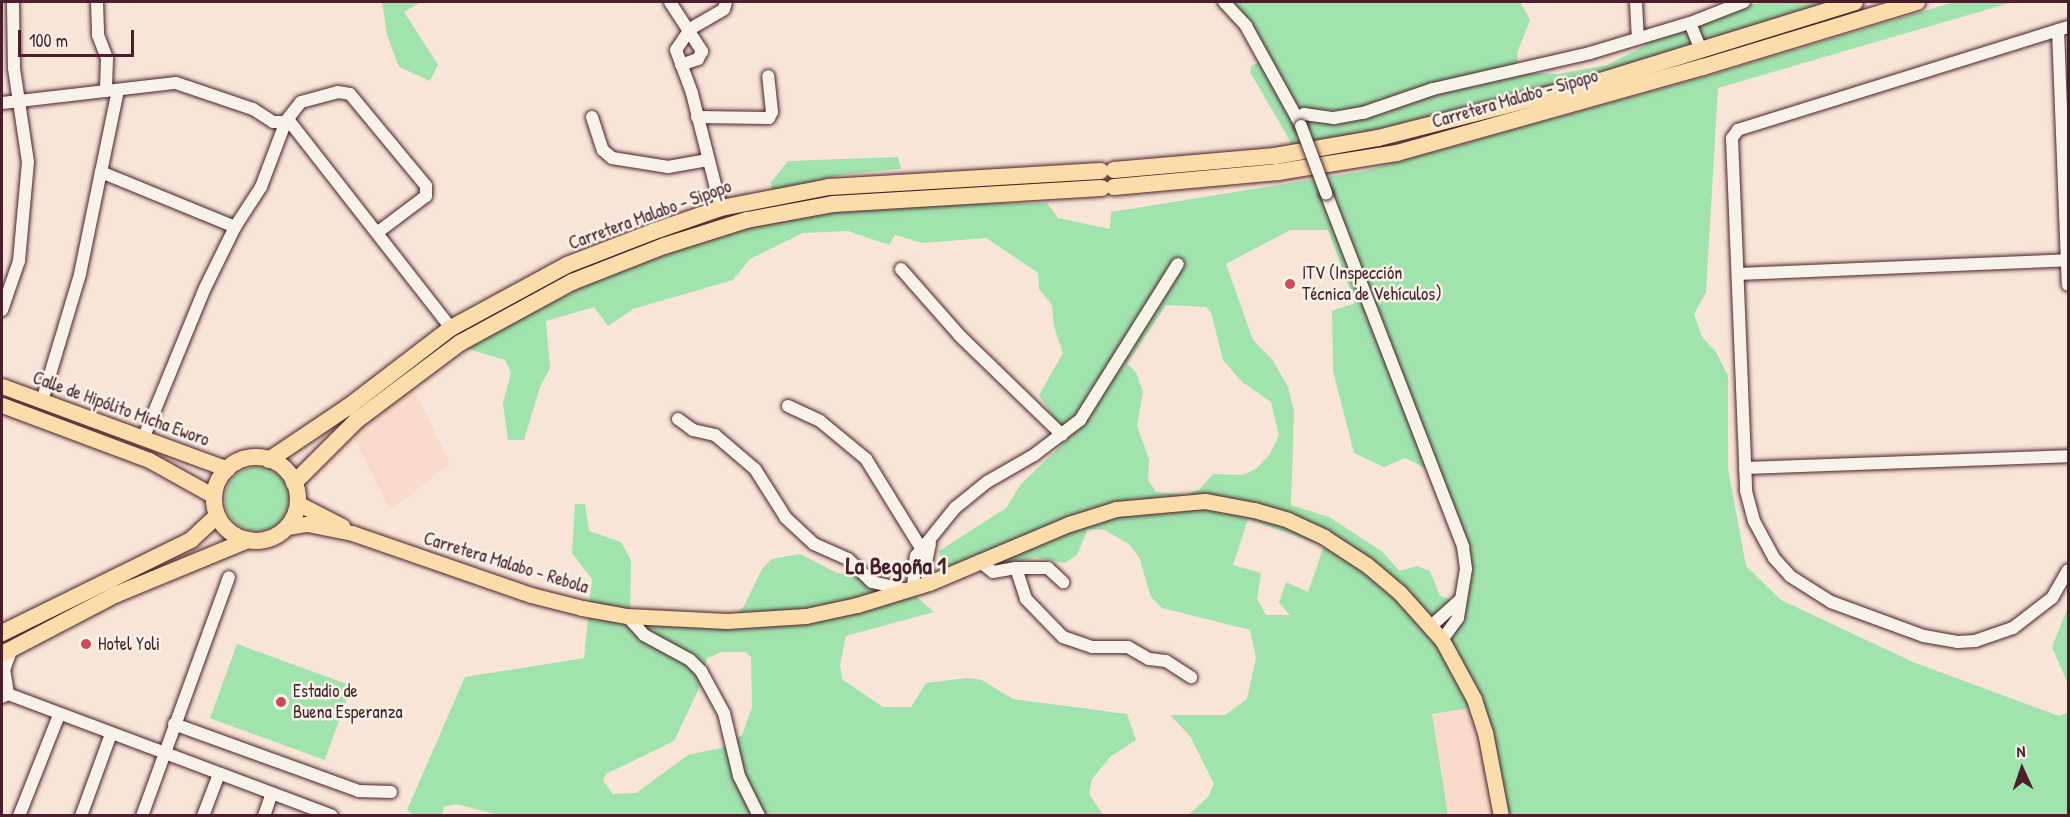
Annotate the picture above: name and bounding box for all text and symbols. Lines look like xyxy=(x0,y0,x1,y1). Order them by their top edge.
scale bar xyxy=(21,18,136,56)
text: 100 m xyxy=(29,28,68,53)
street label: Carretera Malabo - Sipopo xyxy=(1430,65,1600,133)
street label: Carretera Malabo - Sipopo xyxy=(566,176,734,254)
place label: ITV (Inspección Técnica de Vehículos) xyxy=(1302,263,1442,306)
marker: ITV (Inspección Técnica de Vehículos) xyxy=(1283,277,1297,291)
street label: Calle de Hipólito Micha Eworo xyxy=(30,367,212,451)
street label: Carretera Malabo - Rebola xyxy=(421,528,591,598)
district label: La Begoña 1 xyxy=(846,552,946,580)
place label: Hotel Yoli xyxy=(98,633,160,655)
marker: Hotel Yoli xyxy=(79,637,93,651)
place label: Estadio de Buena Esperanza xyxy=(293,681,402,724)
marker: Estadio de Buena Esperanza xyxy=(274,695,288,709)
north arrow xyxy=(1992,739,2052,799)
text: N xyxy=(2016,740,2026,762)

